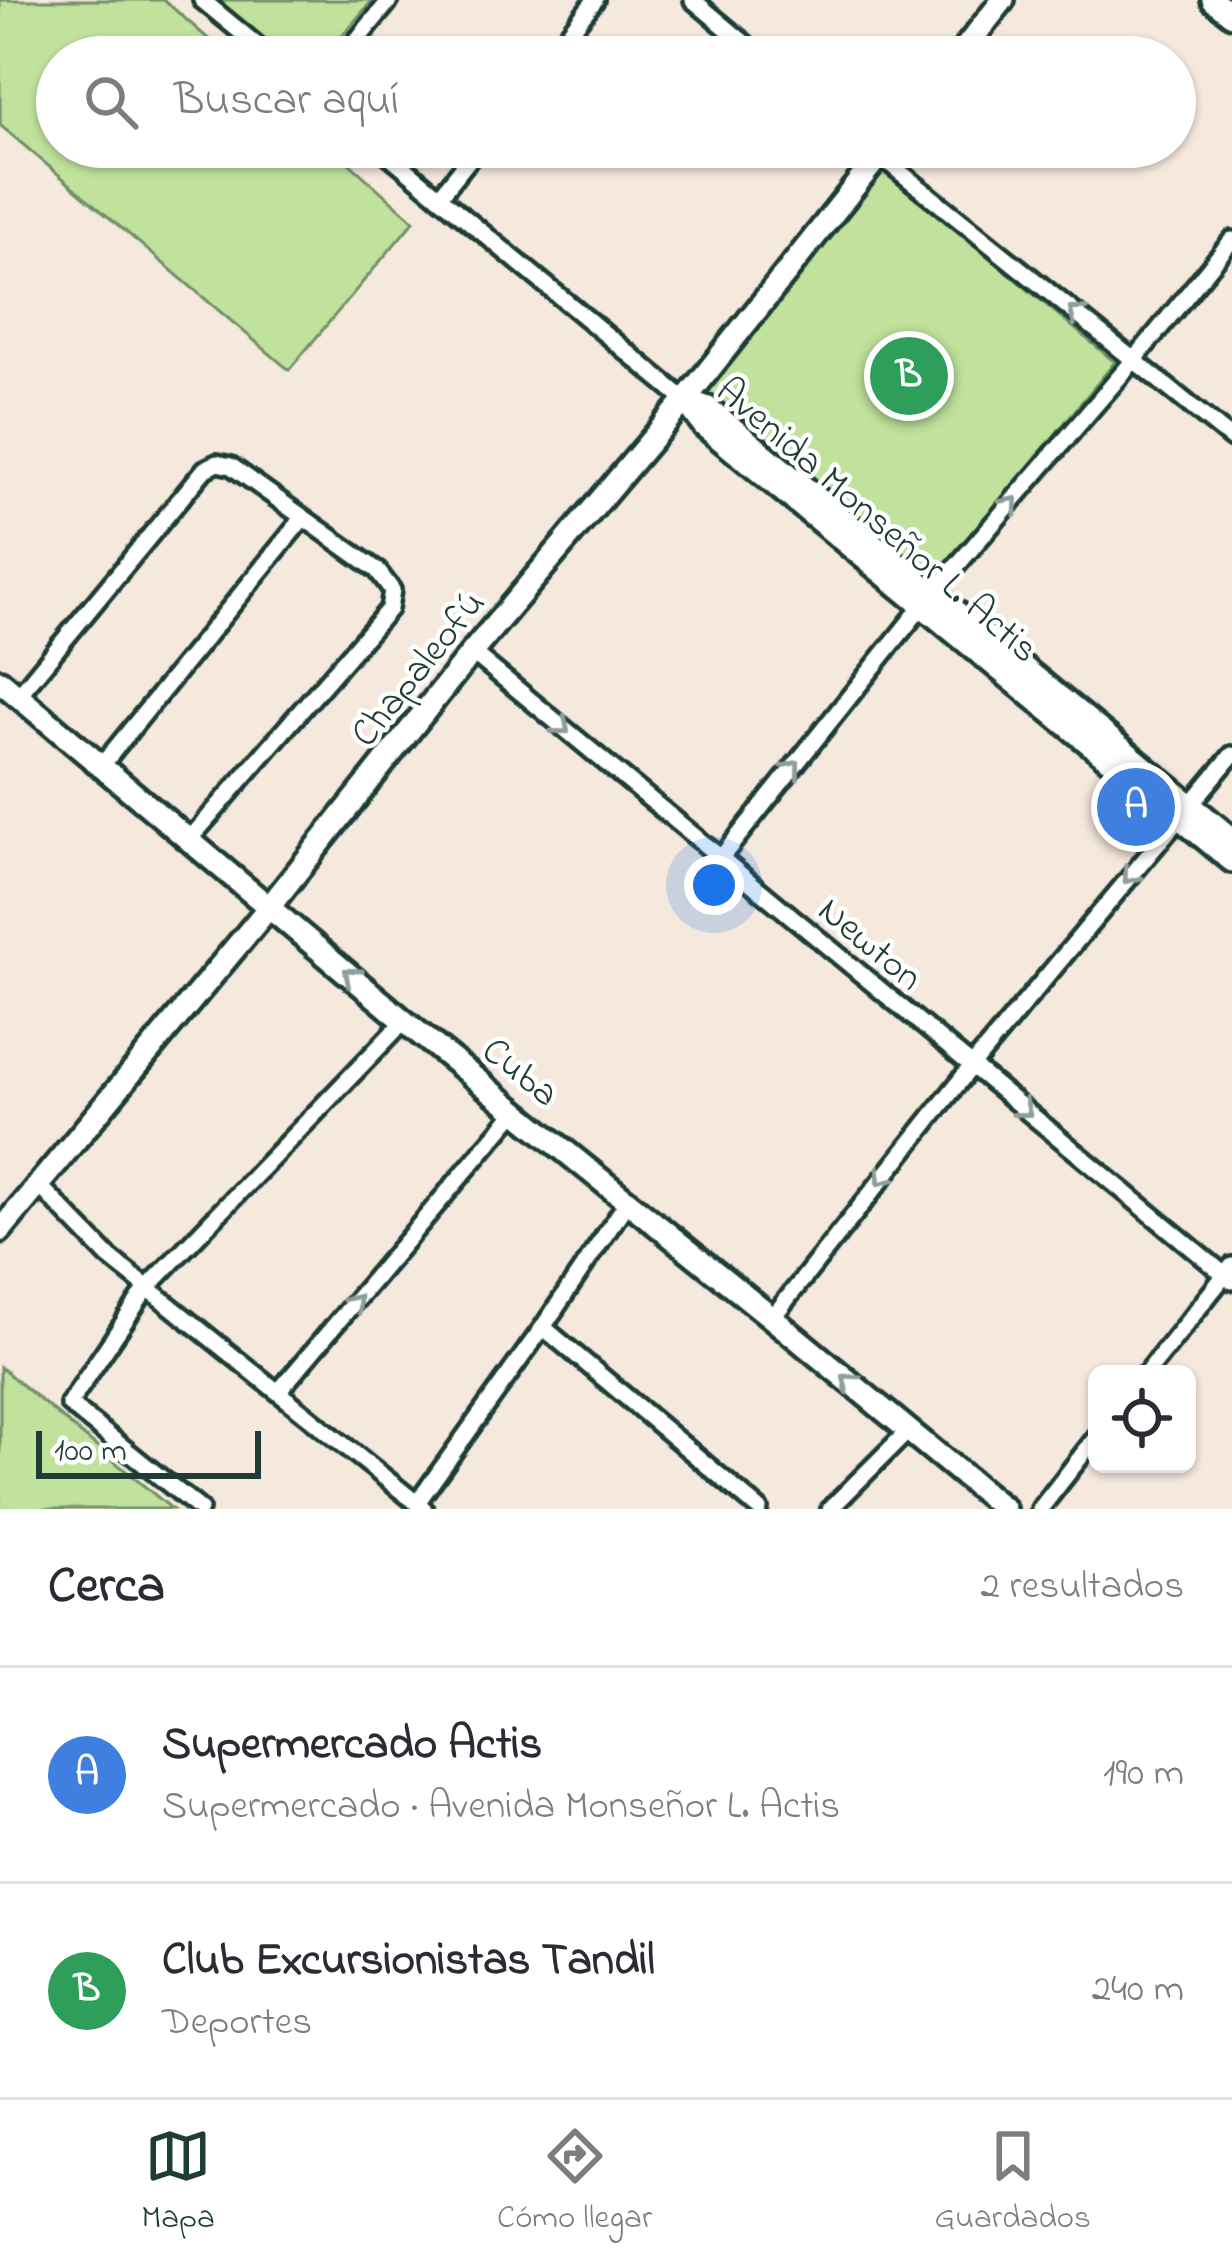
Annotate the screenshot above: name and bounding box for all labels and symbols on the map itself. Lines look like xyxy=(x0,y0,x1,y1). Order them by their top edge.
one-way arrow xyxy=(1067,306,1089,327)
pin: B xyxy=(870,331,948,421)
street label: Avenida Monseñor L. Actis xyxy=(702,365,1050,678)
one-way arrow xyxy=(996,496,1018,518)
street label: Chapaleofú xyxy=(338,579,501,761)
one-way arrow xyxy=(548,713,570,735)
one-way arrow xyxy=(779,759,800,781)
pin: A xyxy=(1097,762,1175,852)
your location xyxy=(684,855,744,915)
one-way arrow xyxy=(1122,863,1144,885)
street label: Newton xyxy=(804,884,934,1006)
one-way arrow xyxy=(343,968,365,990)
street label: Cuba xyxy=(468,1025,570,1122)
one-way arrow xyxy=(1010,1096,1032,1118)
one-way arrow xyxy=(876,1165,897,1187)
one-way arrow xyxy=(340,1294,362,1316)
one-way arrow xyxy=(841,1374,863,1396)
scale bar xyxy=(36,1425,261,1478)

